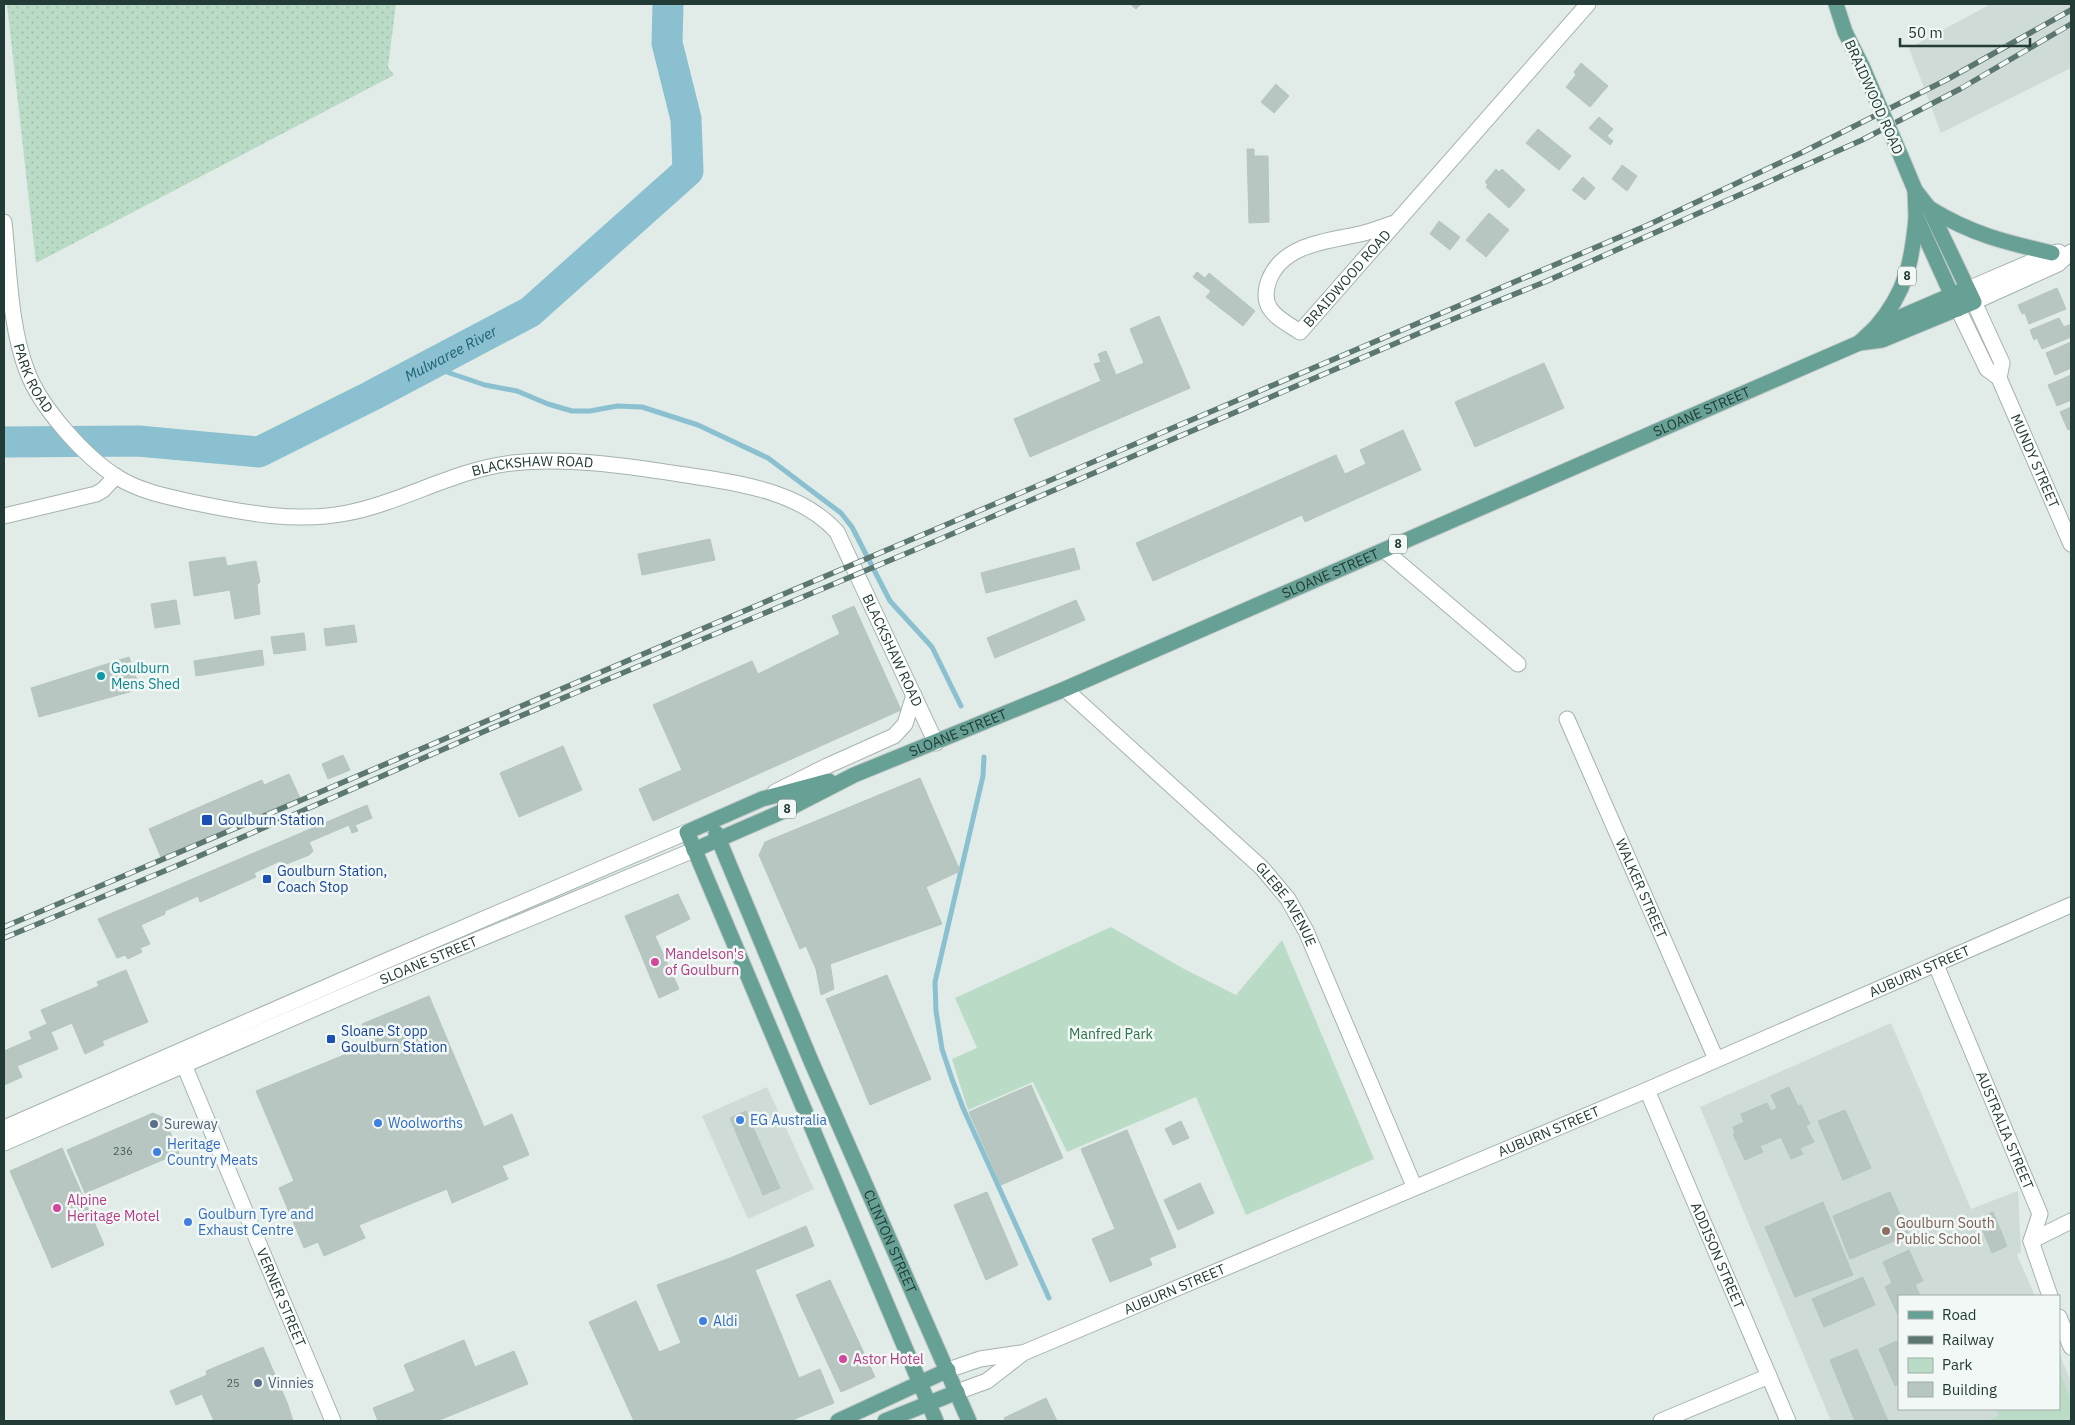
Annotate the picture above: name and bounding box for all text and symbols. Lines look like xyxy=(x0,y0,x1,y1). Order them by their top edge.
scale bar xyxy=(1900,15,2030,47)
text: 50 m xyxy=(1908,23,1943,42)
street label: BRAIDWOOD ROAD xyxy=(1841,37,1907,157)
street label: BRAIDWOOD ROAD xyxy=(1299,226,1395,331)
road number: 8 xyxy=(1898,266,1916,286)
water label: Mulwaree River xyxy=(401,321,500,386)
street label: PARK ROAD xyxy=(10,341,57,416)
street label: SLOANE STREET xyxy=(1650,383,1753,441)
street label: MUNDY STREET xyxy=(2007,411,2063,511)
street label: BLACKSHAW ROAD xyxy=(470,452,594,480)
road number: 8 xyxy=(1389,534,1407,554)
street label: SLOANE STREET xyxy=(1279,544,1382,602)
street label: BLACKSHAW ROAD xyxy=(858,591,927,709)
place label: Goulburn Mens Shed xyxy=(111,659,180,693)
marker: Goulburn Mens Shed xyxy=(95,670,107,682)
street label: SLOANE STREET xyxy=(906,705,1010,761)
road number: 8 xyxy=(778,800,796,819)
place label: Goulburn Station xyxy=(218,811,325,829)
marker: Goulburn Station xyxy=(200,813,214,827)
street label: WALKER STREET xyxy=(1612,836,1671,941)
street label: GLEBE AVENUE xyxy=(1252,858,1320,949)
place label: Goulburn Station, Coach Stop xyxy=(277,862,387,896)
marker: Goulburn Station, Coach Stop xyxy=(261,873,273,885)
street label: SLOANE STREET xyxy=(377,932,480,989)
street label: AUBURN STREET xyxy=(1866,941,1973,1001)
place label: Mandelson's of Goulburn xyxy=(665,945,744,979)
marker: Mandelson's of Goulburn xyxy=(649,956,661,968)
place label: Sloane St opp Goulburn Station xyxy=(341,1022,448,1056)
park label: Manfred Park xyxy=(1069,1025,1154,1043)
marker: Sloane St opp Goulburn Station xyxy=(325,1033,337,1045)
street label: AUSTRALIA STREET xyxy=(1972,1068,2038,1192)
street label: AUBURN STREET xyxy=(1495,1102,1602,1161)
place label: EG Australia xyxy=(750,1111,828,1129)
place label: Woolworths xyxy=(388,1114,463,1132)
marker: EG Australia xyxy=(734,1114,746,1126)
place label: Sureway xyxy=(164,1115,218,1133)
marker: Woolworths xyxy=(372,1117,384,1129)
marker: Sureway xyxy=(148,1118,160,1130)
place label: Heritage Country Meats xyxy=(167,1135,258,1169)
house number: 236 xyxy=(113,1144,133,1158)
marker: Heritage Country Meats xyxy=(151,1146,163,1158)
street label: CLINTON STREET xyxy=(860,1187,921,1296)
place label: Alpine Heritage Motel xyxy=(67,1191,160,1225)
street label: ADDISON STREET xyxy=(1687,1200,1748,1312)
marker: Alpine Heritage Motel xyxy=(51,1202,63,1214)
place label: Goulburn Tyre and Exhaust Centre xyxy=(198,1205,314,1239)
place label: Goulburn South Public School xyxy=(1896,1214,1995,1248)
marker: Goulburn Tyre and Exhaust Centre xyxy=(182,1216,194,1228)
marker: Goulburn South Public School xyxy=(1880,1225,1892,1237)
street label: VERNER STREET xyxy=(253,1245,310,1350)
street label: AUBURN STREET xyxy=(1121,1260,1228,1318)
legend xyxy=(1898,1295,2060,1410)
text: Road xyxy=(1942,1305,1977,1324)
place label: Aldi xyxy=(713,1312,737,1330)
marker: Aldi xyxy=(697,1315,709,1327)
text: Railway xyxy=(1942,1330,1995,1349)
place label: Astor Hotel xyxy=(853,1350,924,1368)
marker: Astor Hotel xyxy=(837,1353,849,1365)
text: Park xyxy=(1942,1355,1972,1374)
place label: Vinnies xyxy=(268,1374,314,1392)
house number: 25 xyxy=(226,1376,240,1390)
marker: Vinnies xyxy=(252,1377,264,1389)
text: Building xyxy=(1942,1380,1997,1399)

